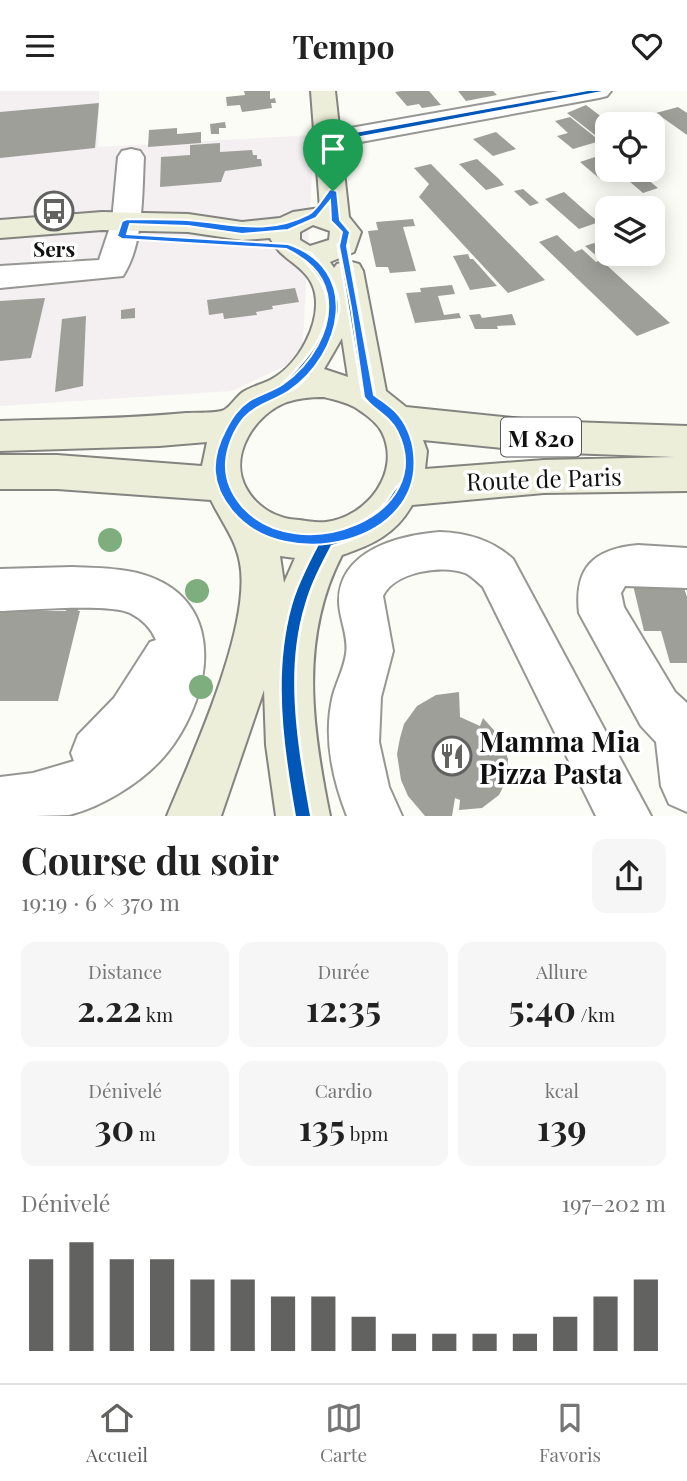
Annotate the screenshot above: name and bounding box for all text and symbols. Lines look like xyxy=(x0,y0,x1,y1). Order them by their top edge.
text: Tempo xyxy=(292,24,395,67)
icon: menu xyxy=(21,27,59,65)
icon: heart xyxy=(628,27,666,65)
map controls xyxy=(595,112,665,266)
button: locate xyxy=(595,112,665,182)
pin xyxy=(303,119,363,191)
icon: arrive xyxy=(314,130,352,168)
bus stop icon: Sers xyxy=(33,190,75,232)
button: layers xyxy=(595,196,665,266)
place label: Sers xyxy=(33,234,75,262)
road number: M 820 xyxy=(501,417,581,457)
street label: Route de Paris xyxy=(466,459,622,497)
place label: Mamma Mia Pizza Pasta xyxy=(479,722,641,791)
restaurant icon: Mamma Mia Pizza Pasta xyxy=(431,735,473,777)
text: Course du soir xyxy=(21,834,279,885)
button: share xyxy=(592,839,666,913)
text: 19:19 · 6 × 370 m xyxy=(21,886,180,917)
text: Distance xyxy=(88,958,162,984)
text: Durée xyxy=(317,958,370,984)
text: Allure xyxy=(536,958,588,984)
text: 2.22 xyxy=(77,984,142,1031)
text: 12:35 xyxy=(306,984,381,1031)
text: 5:40 xyxy=(509,984,576,1031)
text: km xyxy=(142,1001,173,1027)
text: /km xyxy=(576,1001,615,1027)
text: Dénivelé xyxy=(88,1077,162,1103)
text: Cardio xyxy=(315,1077,372,1103)
text: kcal xyxy=(545,1077,579,1103)
text: 30 xyxy=(95,1103,134,1150)
text: 135 xyxy=(299,1103,345,1150)
text: 139 xyxy=(537,1103,587,1150)
text: m xyxy=(134,1120,156,1146)
text: bpm xyxy=(345,1120,388,1146)
text: Dénivelé xyxy=(21,1187,110,1218)
text: 197–202 m xyxy=(562,1187,666,1218)
tab: Accueil xyxy=(86,1399,148,1467)
tab: Carte xyxy=(320,1399,367,1467)
tab: Favoris xyxy=(539,1399,601,1467)

